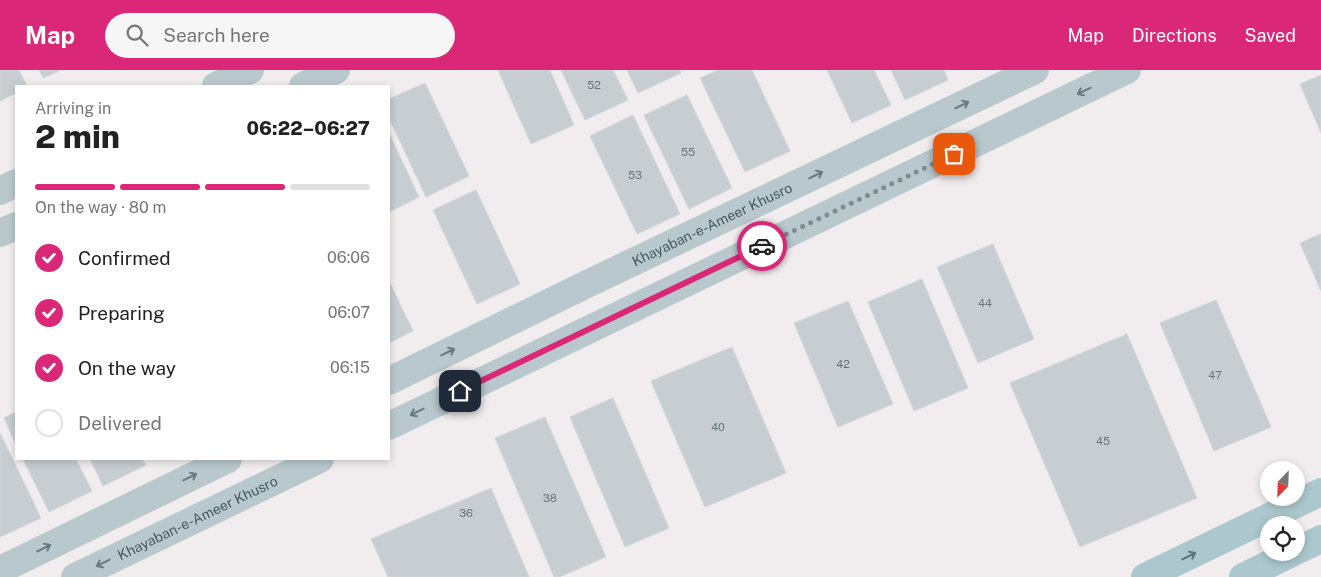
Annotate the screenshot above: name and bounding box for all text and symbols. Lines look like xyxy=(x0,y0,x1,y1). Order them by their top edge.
search box xyxy=(105,13,455,58)
text: Map xyxy=(25,21,75,49)
icon: search xyxy=(123,21,151,49)
text: Search here xyxy=(163,24,270,46)
text: Map xyxy=(1067,25,1104,46)
text: Directions xyxy=(1132,25,1217,46)
text: Saved xyxy=(1245,25,1296,46)
house number: 52 xyxy=(587,79,601,91)
one-way arrow xyxy=(1076,87,1091,97)
text: Arriving in xyxy=(35,99,111,118)
one-way arrow xyxy=(954,100,969,109)
text: 06:22–06:27 xyxy=(247,117,370,139)
text: 2 min xyxy=(35,118,120,155)
pin xyxy=(933,133,975,175)
icon: bag xyxy=(940,140,968,168)
house number: 55 xyxy=(681,146,695,158)
house number: 53 xyxy=(628,169,642,181)
one-way arrow xyxy=(808,170,823,179)
street label: Khayaban-e-Ameer Khusro xyxy=(629,179,795,269)
text: On the way · 80 m xyxy=(35,198,166,217)
courier xyxy=(737,221,787,271)
icon: car xyxy=(748,232,776,260)
icon: check xyxy=(35,244,63,272)
text: Confirmed xyxy=(78,247,171,269)
text: 06:06 xyxy=(327,248,370,267)
house number: 44 xyxy=(978,297,992,309)
icon: check xyxy=(35,299,63,327)
text: Preparing xyxy=(78,302,165,324)
text: 06:07 xyxy=(328,303,370,322)
one-way arrow xyxy=(440,346,455,356)
icon: check xyxy=(35,354,63,382)
text: On the way xyxy=(78,357,176,379)
text: 06:15 xyxy=(330,358,370,377)
house number: 42 xyxy=(836,358,850,370)
house number: 47 xyxy=(1208,369,1222,381)
pin xyxy=(439,370,481,412)
icon: home xyxy=(446,377,474,405)
one-way arrow xyxy=(410,408,425,417)
text: Delivered xyxy=(78,412,162,434)
house number: 40 xyxy=(711,421,725,433)
house number: 45 xyxy=(1096,435,1110,447)
north arrow xyxy=(1260,461,1305,506)
map controls xyxy=(1260,461,1305,561)
one-way arrow xyxy=(182,472,197,481)
street label: Khayaban-e-Ameer Khusro xyxy=(115,473,280,563)
house number: 38 xyxy=(543,492,557,504)
house number: 36 xyxy=(459,507,473,519)
button: locate xyxy=(1260,516,1305,561)
one-way arrow xyxy=(36,543,51,553)
one-way arrow xyxy=(1181,551,1196,560)
one-way arrow xyxy=(96,559,111,569)

